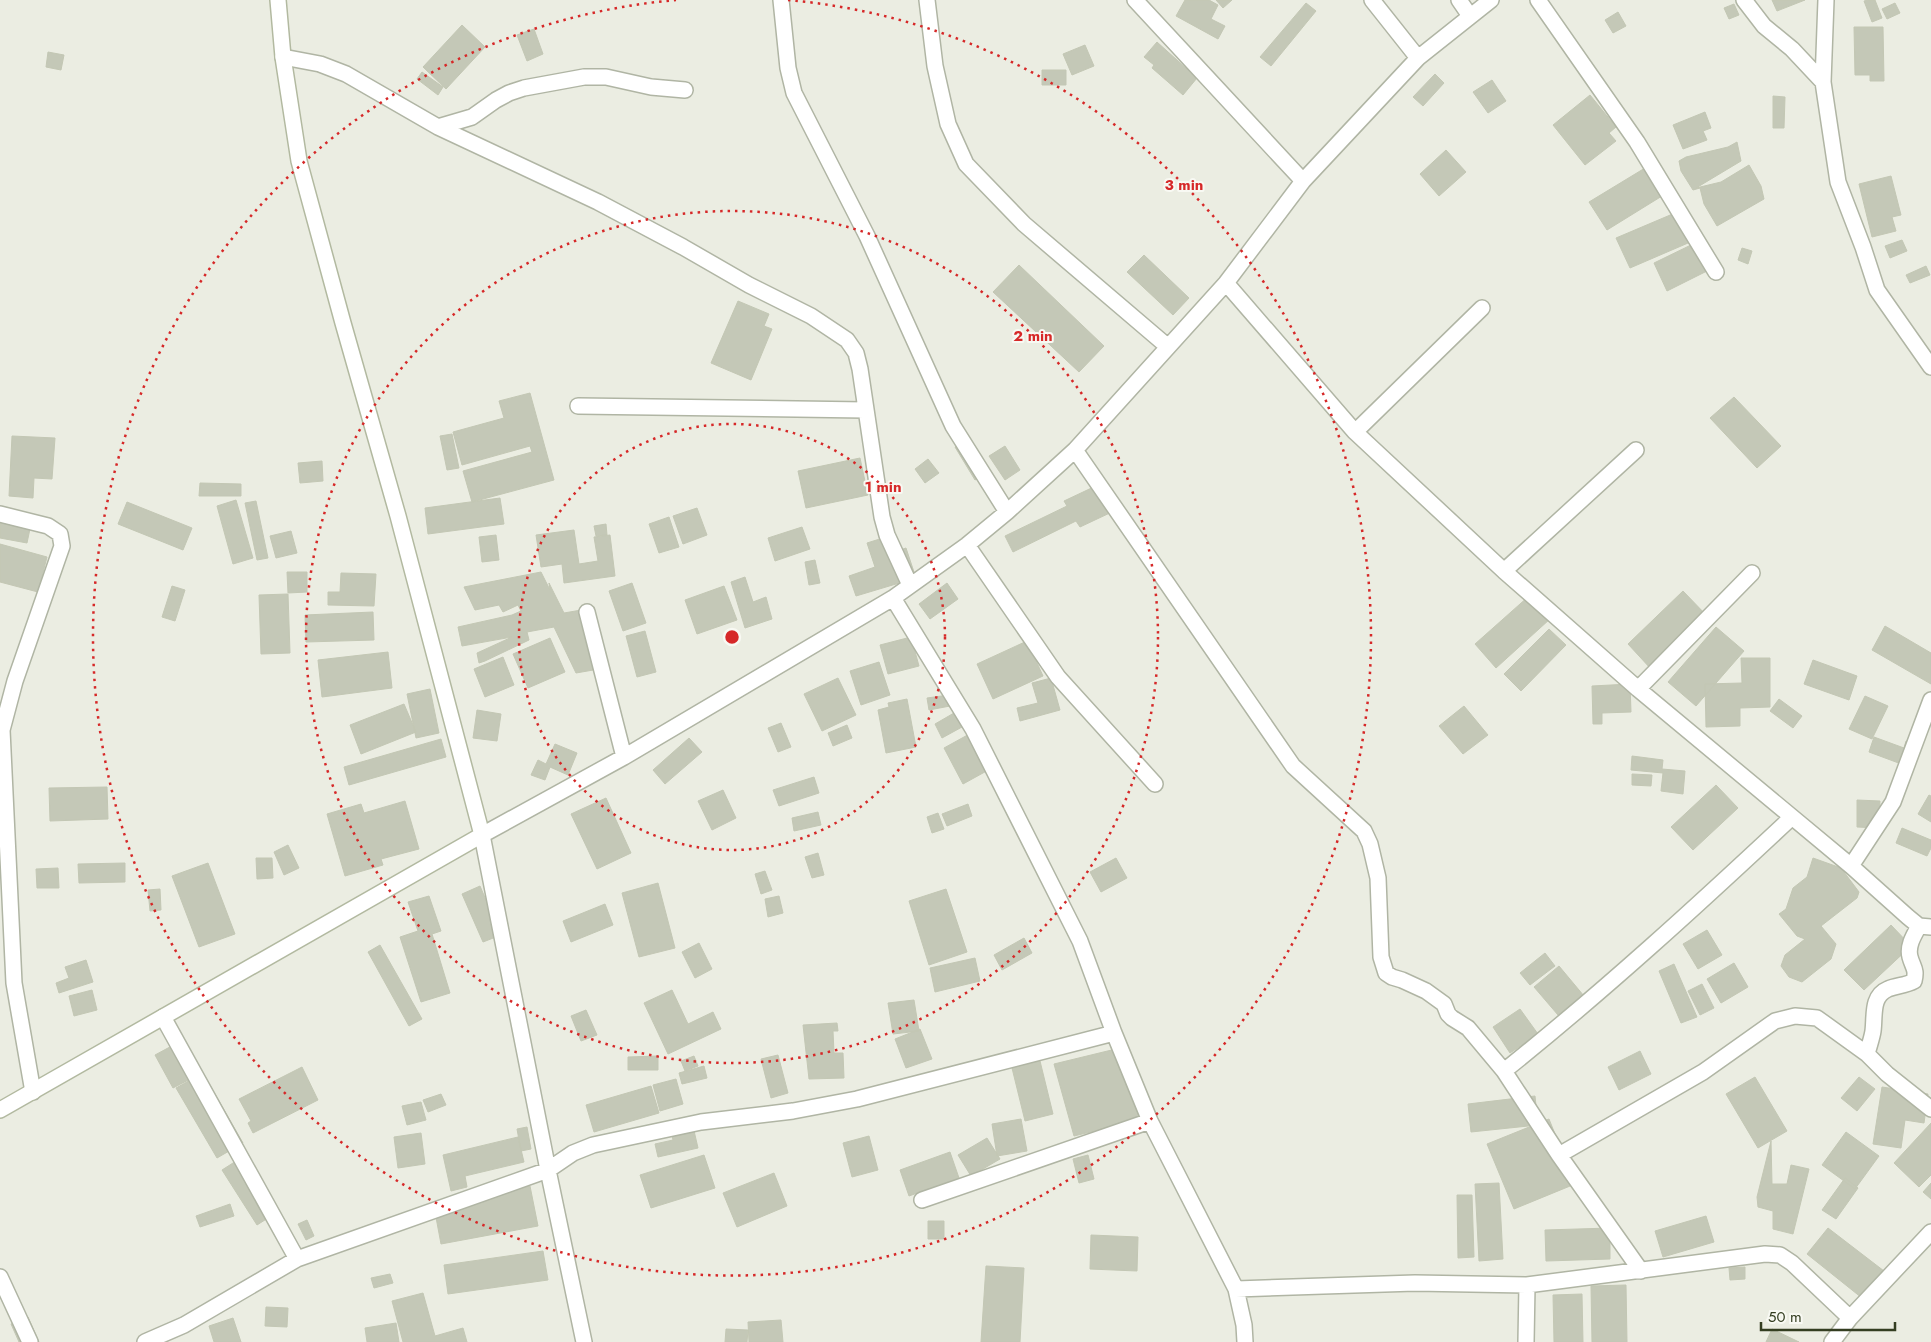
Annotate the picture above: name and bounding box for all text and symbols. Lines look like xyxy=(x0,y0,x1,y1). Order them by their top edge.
text: 3 min xyxy=(1165,174,1203,196)
text: 2 min xyxy=(1013,325,1053,347)
text: 1 min xyxy=(864,476,902,498)
centre of rings xyxy=(723,628,741,646)
scale bar xyxy=(1761,1300,1895,1332)
text: 50 m xyxy=(1768,1306,1802,1328)

